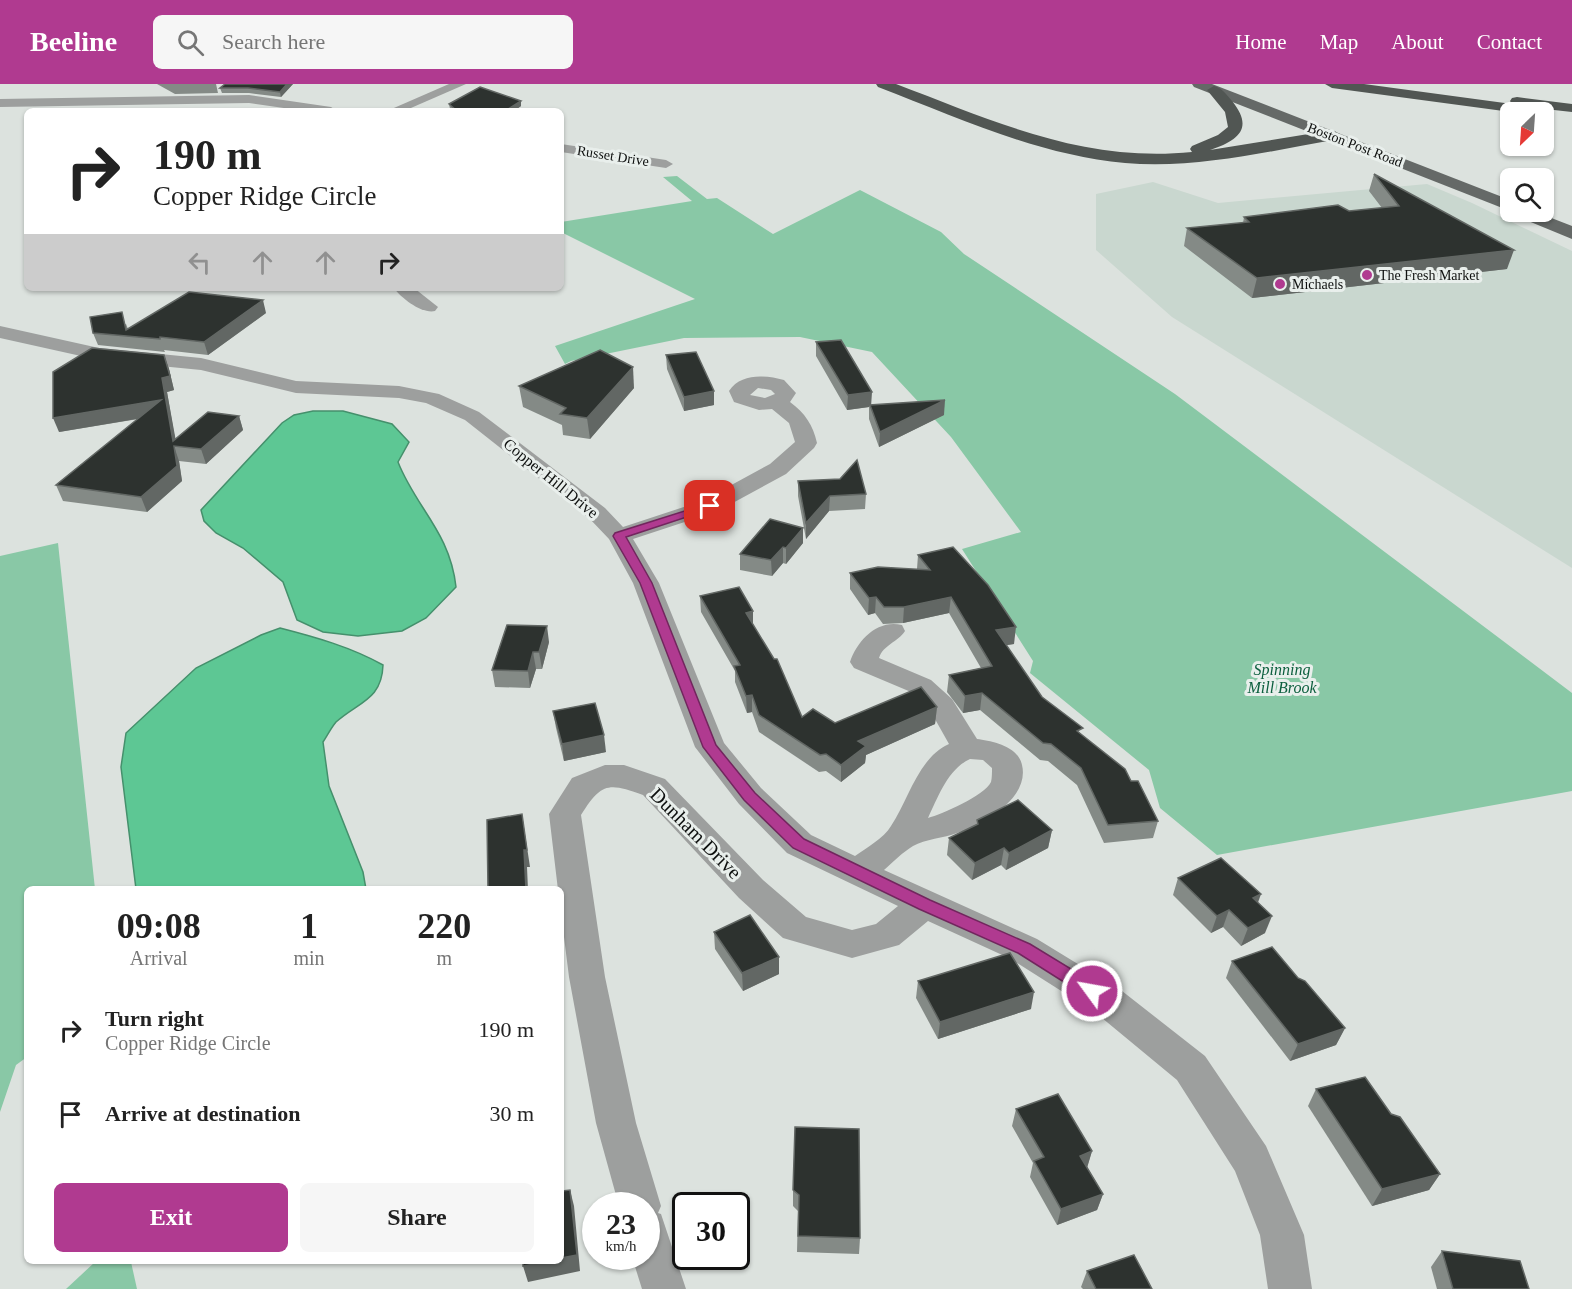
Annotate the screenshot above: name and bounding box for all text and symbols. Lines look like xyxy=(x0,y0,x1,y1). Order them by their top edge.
search box xyxy=(153,15,573,69)
text: Beeline xyxy=(30,26,117,57)
icon: search xyxy=(174,26,207,59)
text: Search here xyxy=(222,29,325,54)
text: Home xyxy=(1235,30,1287,54)
text: Map xyxy=(1320,30,1358,54)
text: About xyxy=(1391,30,1444,54)
text: Contact xyxy=(1477,30,1542,54)
north arrow xyxy=(1500,102,1554,156)
map controls xyxy=(1500,102,1554,222)
street label: Boston Post Road xyxy=(1305,120,1405,170)
icon: right xyxy=(54,132,132,210)
text: 190 m xyxy=(153,132,262,178)
street label: Russet Drive xyxy=(576,143,650,169)
button: search xyxy=(1500,168,1554,222)
text: Copper Ridge Circle xyxy=(153,181,376,211)
icon: left xyxy=(183,246,216,279)
icon: ahead xyxy=(246,246,279,279)
icon: ahead xyxy=(309,246,342,279)
icon: right xyxy=(372,246,405,279)
marker: The Fresh Market xyxy=(1360,268,1374,282)
place label: The Fresh Market xyxy=(1379,268,1479,283)
marker: Michaels xyxy=(1273,277,1287,291)
place label: Michaels xyxy=(1292,277,1343,292)
street label: Copper Hill Drive xyxy=(500,435,602,522)
pin xyxy=(684,480,735,531)
icon: arrive xyxy=(693,489,726,522)
park label: Spinning Mill Brook xyxy=(1246,661,1317,696)
street label: Dunham Drive xyxy=(646,783,746,883)
text: 09:08 xyxy=(117,906,201,946)
text: 1 xyxy=(300,906,318,946)
text: 220 xyxy=(417,906,471,946)
text: Arrival xyxy=(130,947,188,969)
text: min xyxy=(293,947,325,969)
text: m xyxy=(437,947,452,969)
position arrow xyxy=(1060,959,1124,1023)
text: Turn right xyxy=(105,1006,204,1031)
icon: right xyxy=(54,1014,87,1047)
text: 190 m xyxy=(478,1017,534,1042)
text: Copper Ridge Circle xyxy=(105,1032,271,1054)
icon: arrive xyxy=(54,1098,87,1131)
text: Arrive at destination xyxy=(105,1101,301,1126)
text: 30 m xyxy=(489,1101,534,1126)
button: Exit xyxy=(54,1183,288,1252)
button: Share xyxy=(300,1183,534,1252)
speed limit sign: 30 xyxy=(672,1192,750,1270)
text: 23 xyxy=(606,1207,636,1240)
text: km/h xyxy=(606,1238,636,1254)

